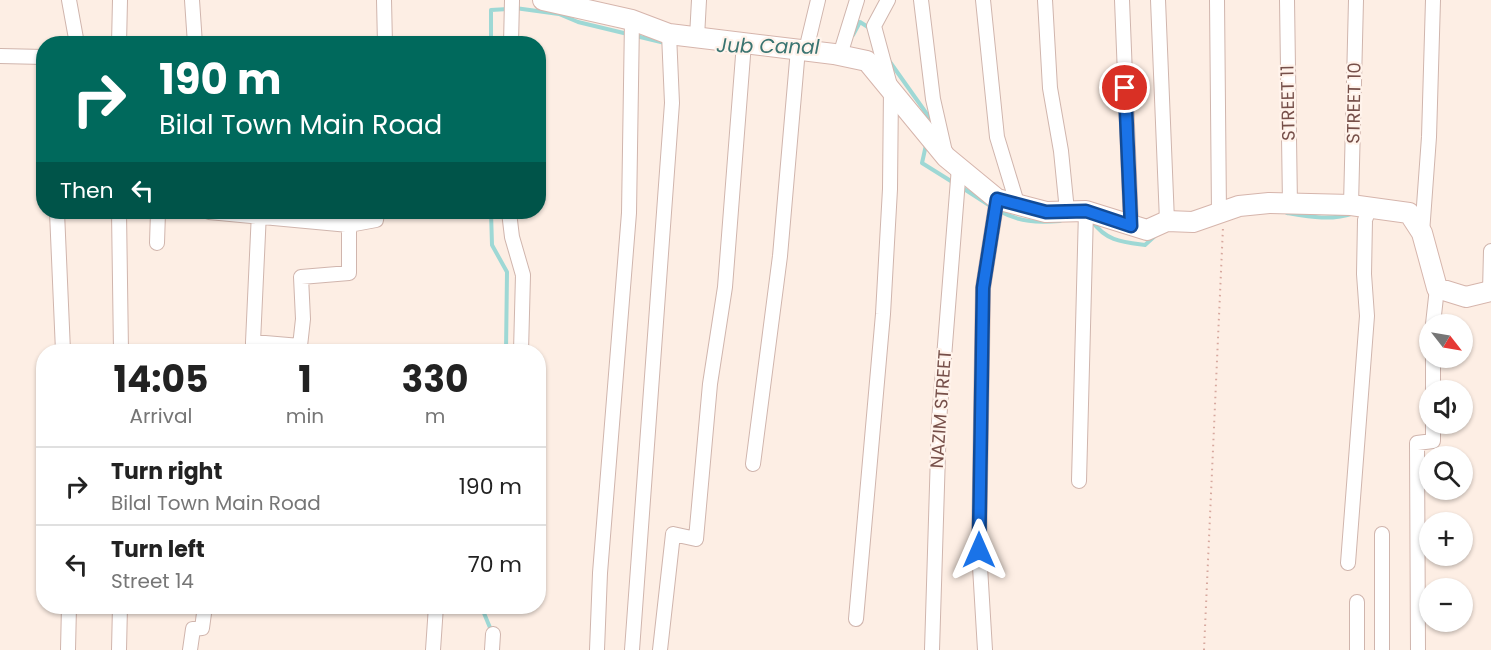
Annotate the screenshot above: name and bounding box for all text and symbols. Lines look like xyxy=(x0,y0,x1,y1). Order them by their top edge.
water label: Jub Canal xyxy=(716,31,820,61)
text: 190 m xyxy=(159,50,281,109)
icon: right xyxy=(60,60,138,138)
pin xyxy=(1099,62,1150,113)
street label: STREET 10 xyxy=(1340,62,1367,144)
street label: STREET 11 xyxy=(1274,65,1301,141)
icon: arrive xyxy=(1108,71,1141,104)
text: Bilal Town Main Road xyxy=(159,106,442,143)
icon: left xyxy=(126,174,159,207)
text: Then xyxy=(60,175,114,206)
north arrow xyxy=(1419,314,1473,368)
map controls xyxy=(1419,314,1473,632)
street label: NAZIM STREET xyxy=(924,349,957,469)
text: 14:05 xyxy=(113,354,208,405)
text: 1 xyxy=(298,354,312,405)
text: 330 xyxy=(402,354,469,405)
button: sound xyxy=(1419,380,1473,434)
text: Arrival xyxy=(129,402,192,430)
text: min xyxy=(286,402,324,430)
text: m xyxy=(425,402,445,430)
button: search xyxy=(1419,446,1473,500)
text: Turn right xyxy=(111,456,222,487)
icon: right xyxy=(60,470,93,503)
text: 190 m xyxy=(459,471,522,502)
text: Bilal Town Main Road xyxy=(111,489,321,517)
button: + xyxy=(1419,512,1473,566)
position arrow xyxy=(947,518,1011,582)
text: Turn left xyxy=(111,534,205,565)
icon: left xyxy=(60,548,93,581)
text: 70 m xyxy=(468,549,522,580)
text: Street 14 xyxy=(111,567,194,595)
button: − xyxy=(1419,578,1473,632)

